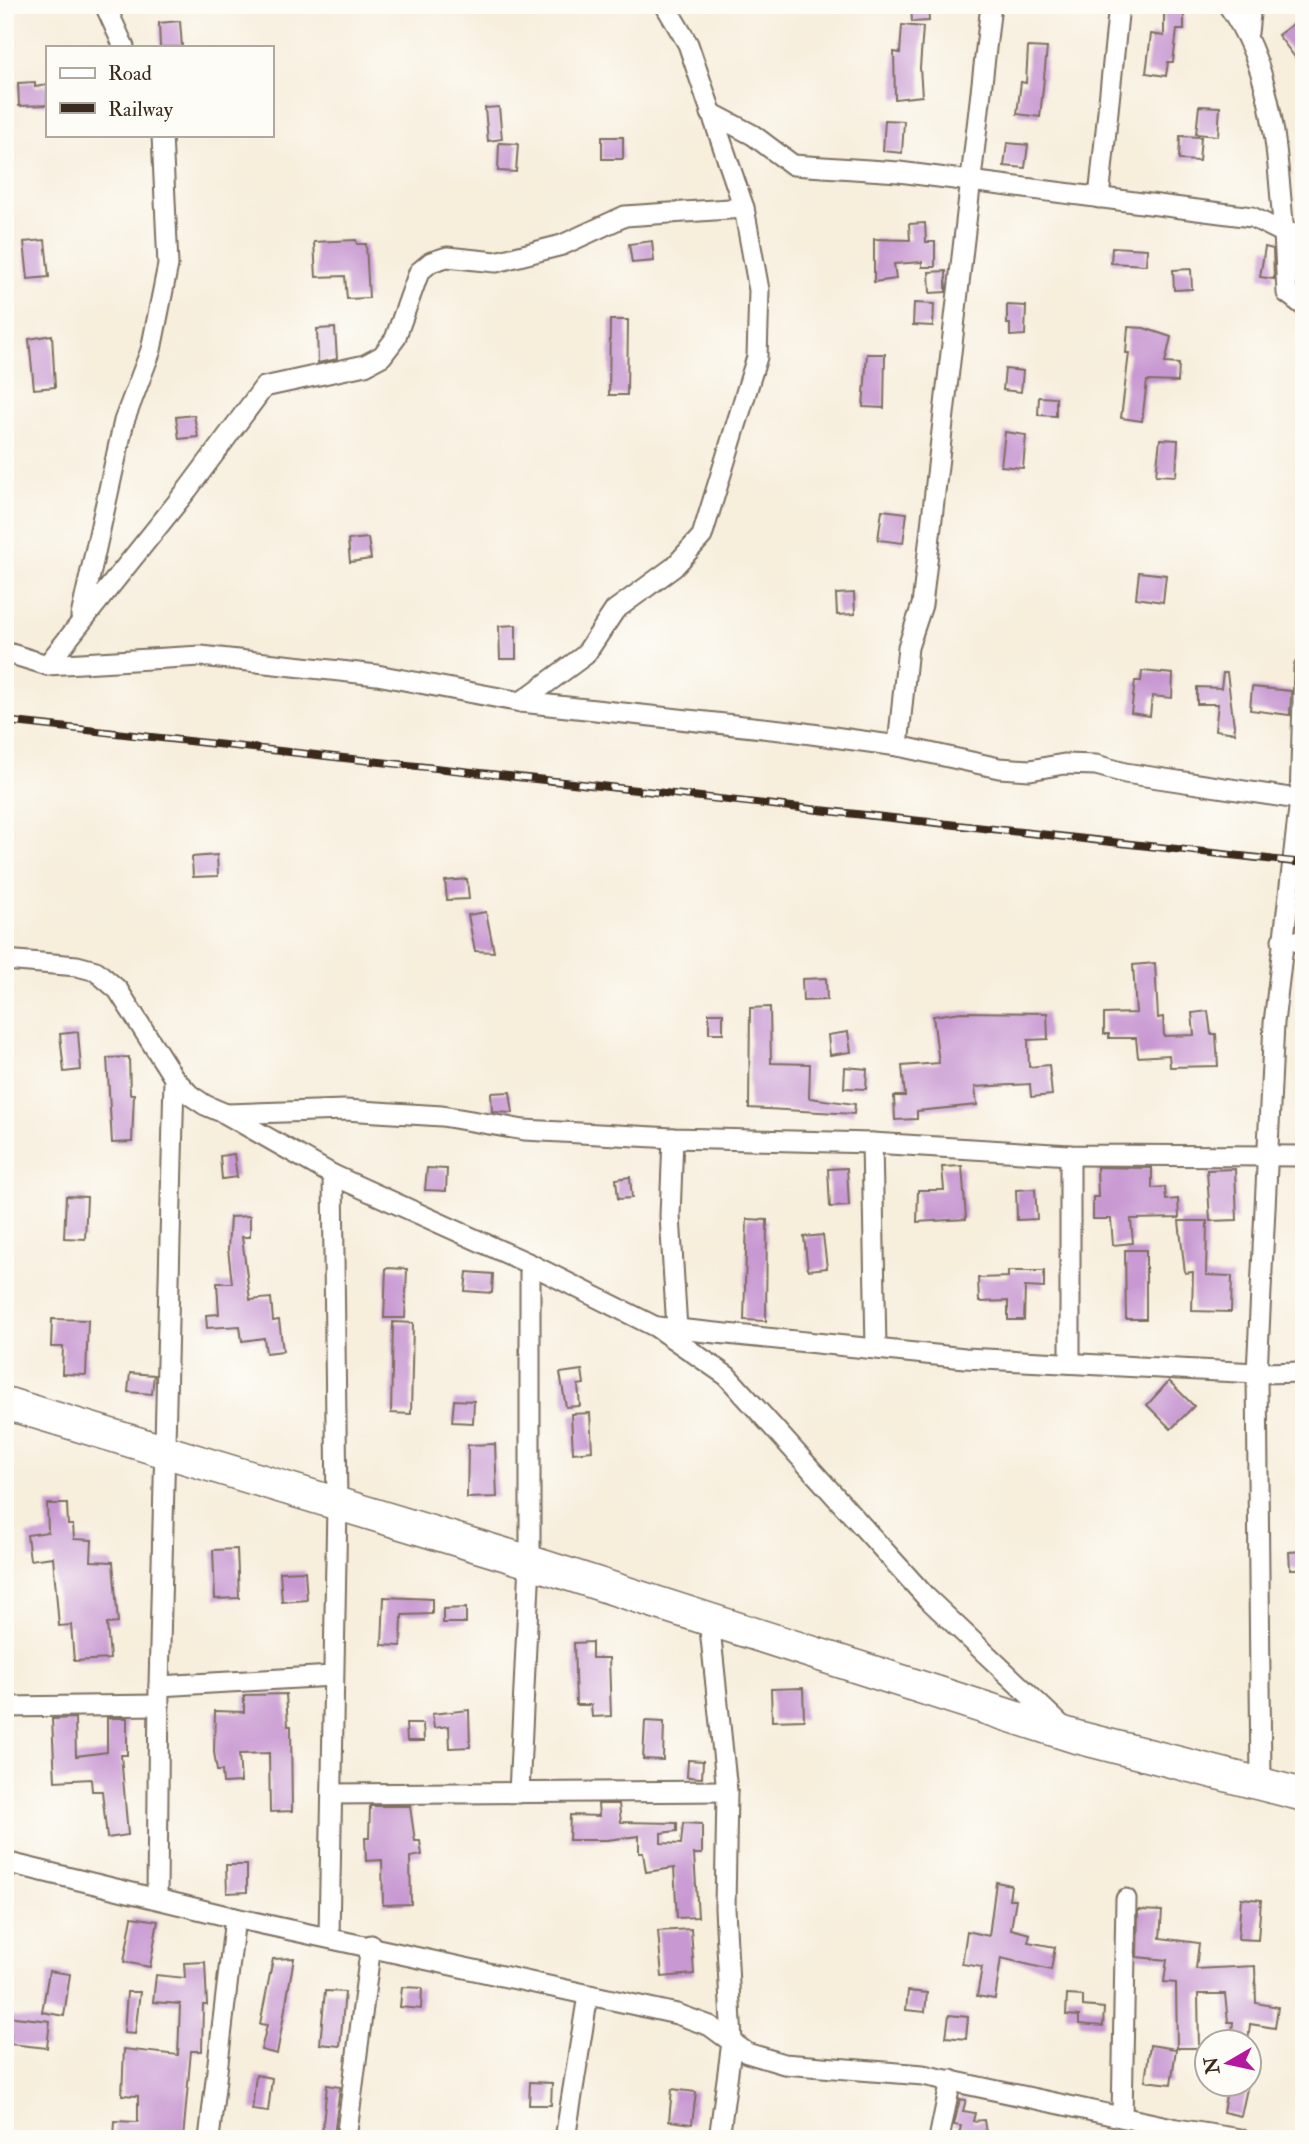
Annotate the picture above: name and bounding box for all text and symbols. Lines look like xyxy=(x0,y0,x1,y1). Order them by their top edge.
legend xyxy=(46,46,273,136)
text: Road xyxy=(108,60,153,87)
text: Railway xyxy=(108,96,174,123)
north arrow xyxy=(1194,2028,1264,2098)
text: N xyxy=(1199,2054,1226,2077)

